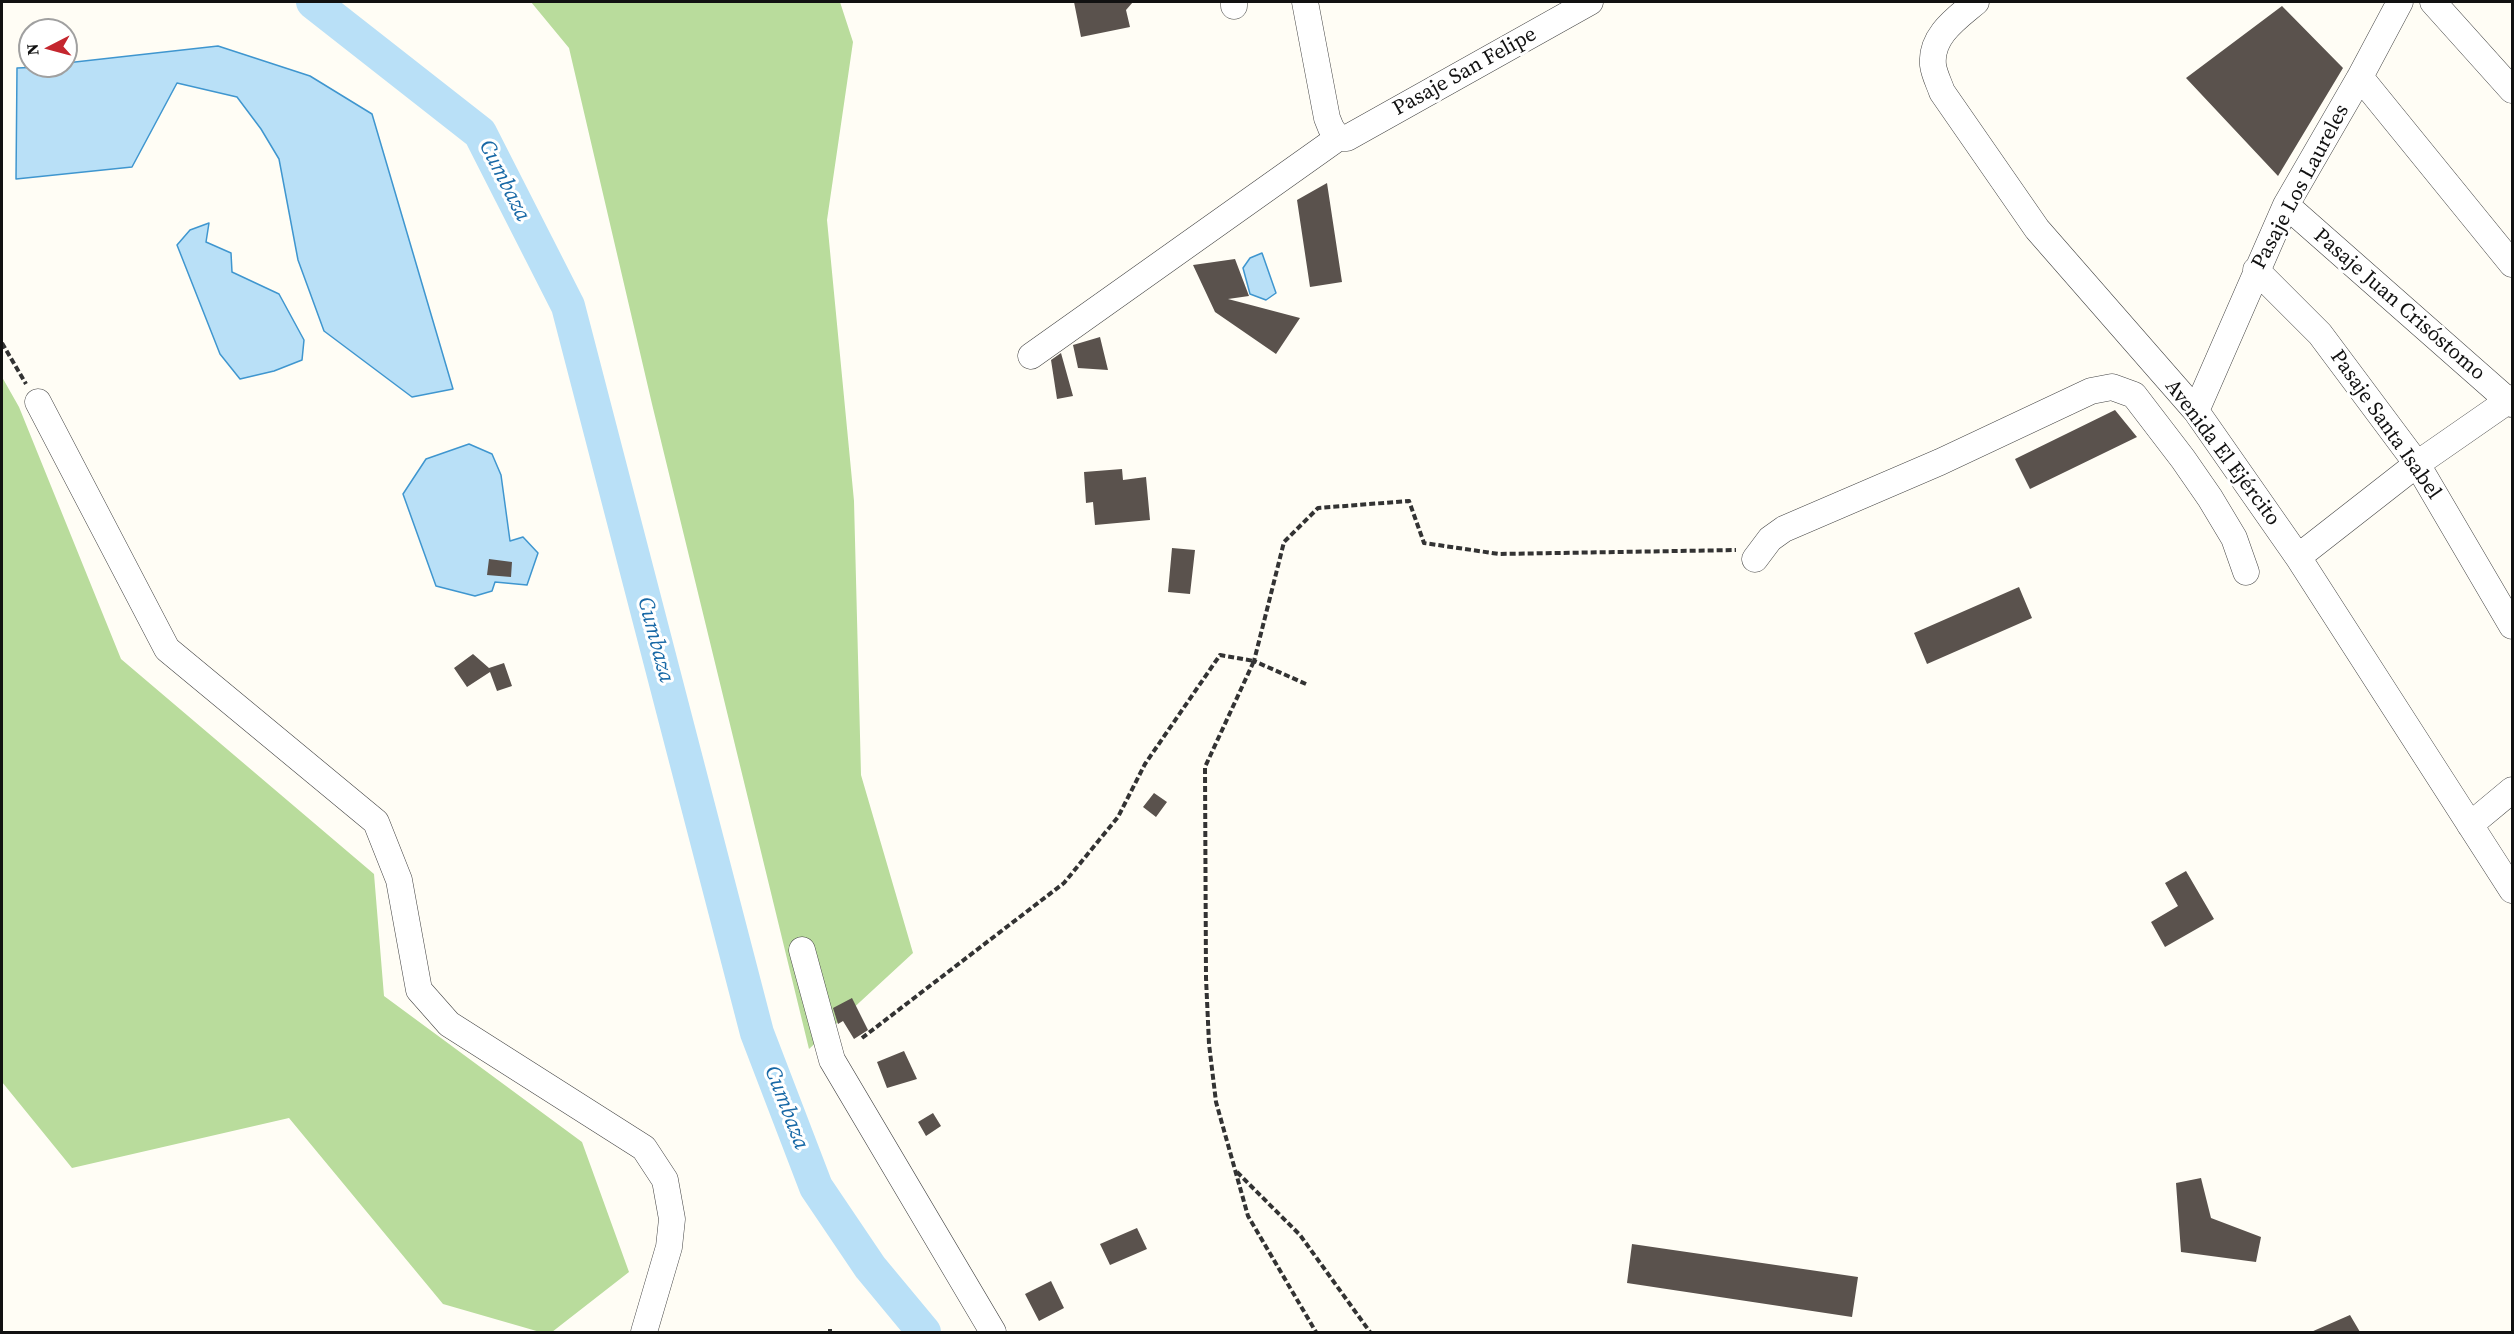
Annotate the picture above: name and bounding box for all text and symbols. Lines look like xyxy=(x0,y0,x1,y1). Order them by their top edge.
north arrow xyxy=(18,18,78,78)
street label: Pasaje San Felipe xyxy=(1389,22,1541,122)
text: N xyxy=(21,43,44,57)
street label: Pasaje Los Laureles xyxy=(2247,100,2355,274)
water label: Cumbaza xyxy=(472,136,536,226)
street label: Pasaje Juan Crisóstomo xyxy=(2308,224,2490,386)
street label: Pasaje Santa Isabel xyxy=(2324,345,2446,505)
street label: Avenida El Ejército xyxy=(2159,375,2285,531)
water label: Cumbaza xyxy=(631,594,679,686)
water label: Cumbaza xyxy=(758,1062,814,1154)

